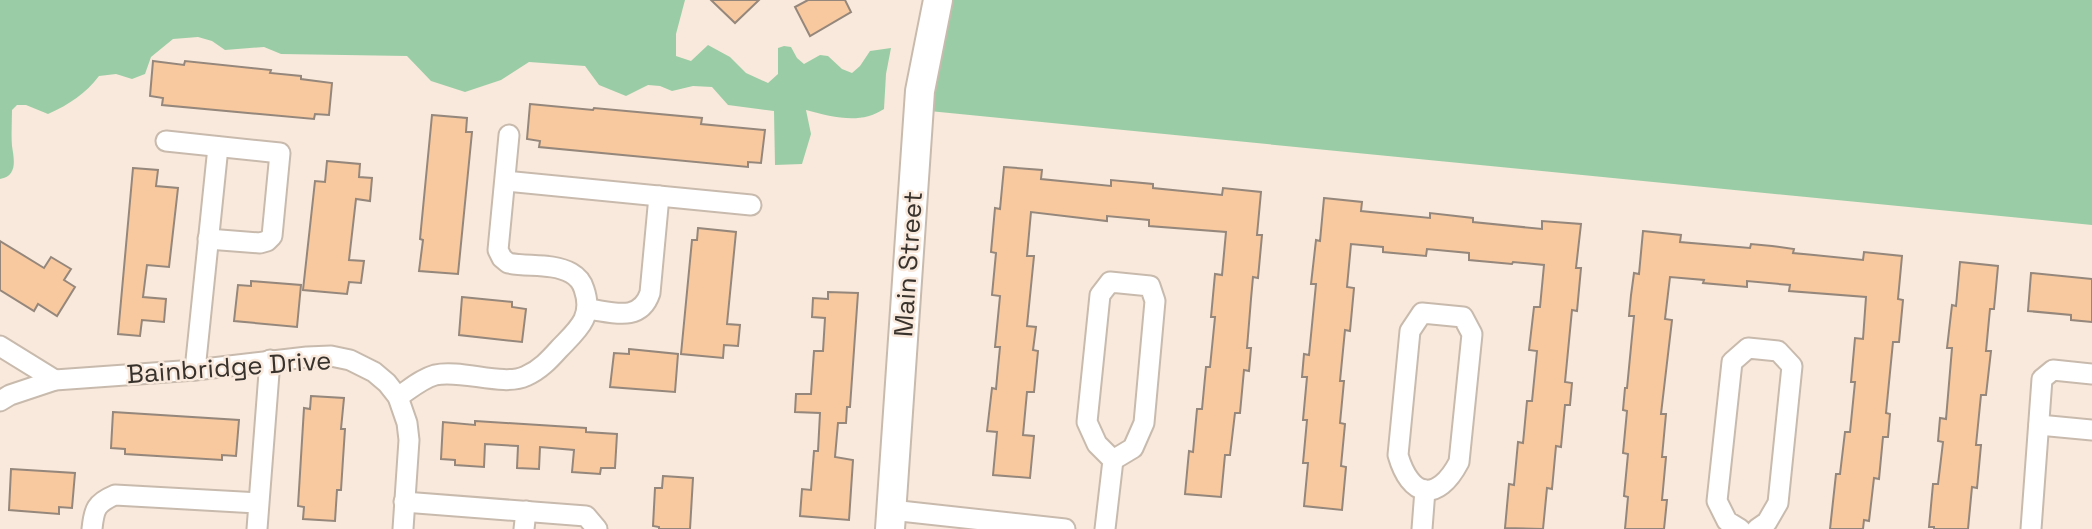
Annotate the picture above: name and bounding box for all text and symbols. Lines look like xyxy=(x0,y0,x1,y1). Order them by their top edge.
street label: Main Street xyxy=(886,190,930,338)
street label: Bainbridge Drive xyxy=(125,343,333,391)

